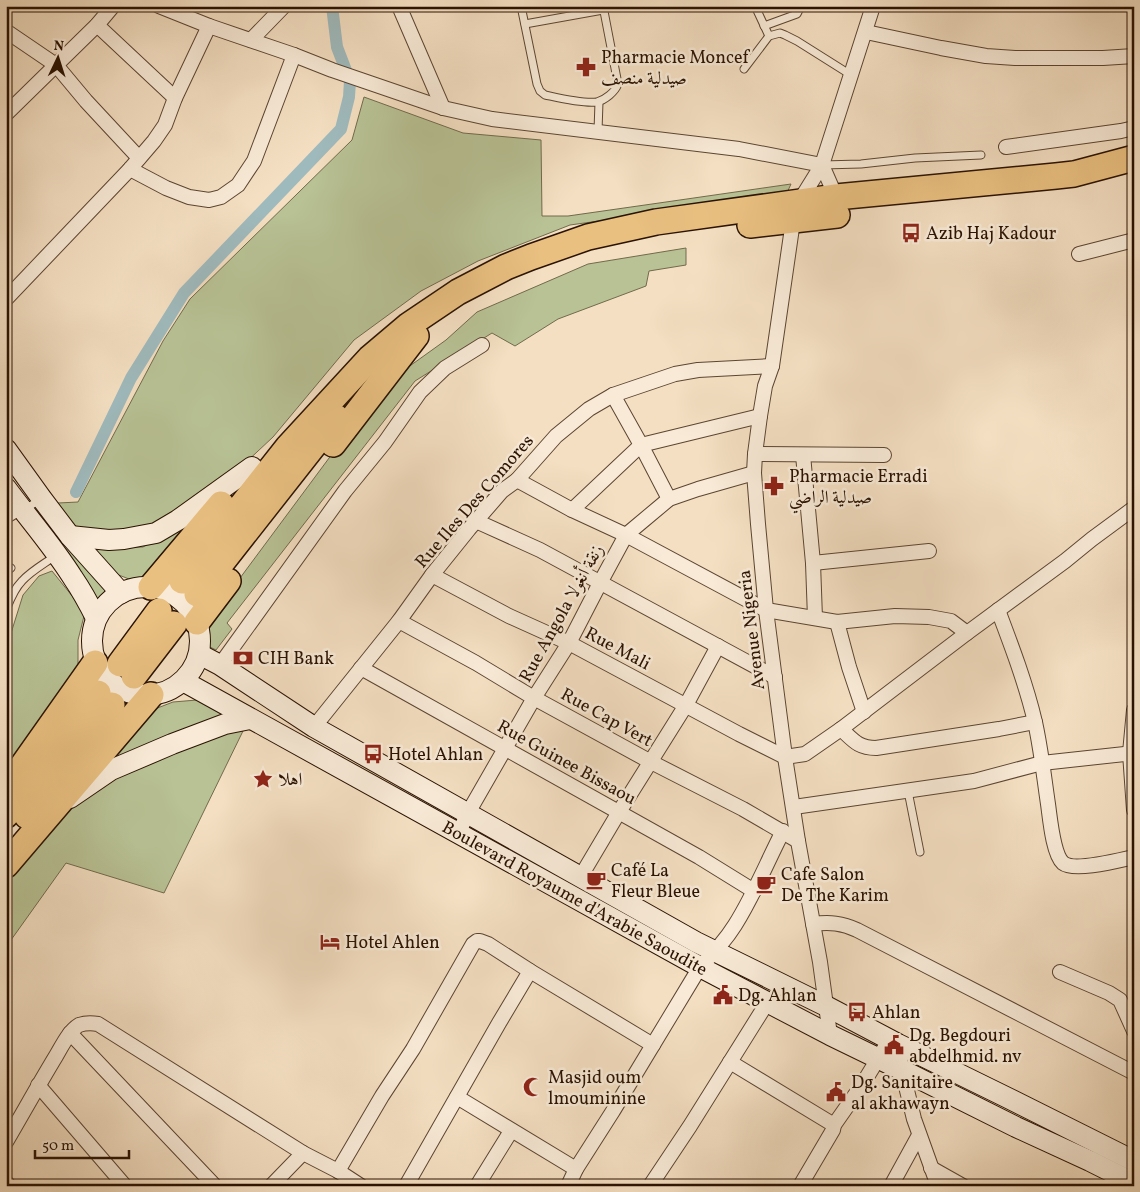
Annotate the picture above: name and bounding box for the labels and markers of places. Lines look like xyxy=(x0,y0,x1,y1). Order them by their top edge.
place label: Pharmacie Moncef صيدلية منصف xyxy=(601,46,750,92)
pharmacy icon: Pharmacie Moncef صيدلية منصف xyxy=(575,56,597,78)
bus stop icon: Azib Haj Kadour xyxy=(900,222,922,244)
place label: Azib Haj Kadour xyxy=(926,222,1057,247)
place label: Pharmacie Erradi صيدلية الراضي xyxy=(789,465,928,514)
pharmacy icon: Pharmacie Erradi صيدلية الراضي xyxy=(763,475,785,497)
bank icon: CIH Bank xyxy=(232,647,254,669)
place label: CIH Bank xyxy=(258,647,334,672)
bus stop icon: Hotel Ahlan xyxy=(362,743,384,765)
place label: Hotel Ahlan xyxy=(388,743,484,768)
place icon: اهلا xyxy=(252,768,274,790)
place label: اهلا xyxy=(278,768,303,793)
place label: Café La Fleur Bleue xyxy=(611,859,700,905)
place label: Cafe Salon De The Karim xyxy=(781,863,889,909)
cafe icon: Café La Fleur Bleue xyxy=(585,869,607,891)
cafe icon: Cafe Salon De The Karim xyxy=(755,873,777,895)
hotel icon: Hotel Ahlen xyxy=(319,931,341,953)
place label: Hotel Ahlen xyxy=(345,931,440,956)
public building icon: Dg. Ahlan xyxy=(712,984,734,1006)
place label: Dg. Ahlan xyxy=(738,984,817,1009)
bus stop icon: Ahlan xyxy=(846,1001,868,1023)
place label: Ahlan xyxy=(872,1001,921,1026)
place label: Dg. Begdouri abdelhmid. nv xyxy=(909,1024,1022,1070)
public building icon: Dg. Begdouri abdelhmid. nv xyxy=(883,1034,905,1056)
place label: Masjid oum lmouminine xyxy=(548,1066,646,1112)
place label: Dg. Sanitaire al akhawayn xyxy=(851,1071,953,1117)
mosque icon: Masjid oum lmouminine xyxy=(522,1076,544,1098)
public building icon: Dg. Sanitaire al akhawayn xyxy=(825,1081,847,1103)

